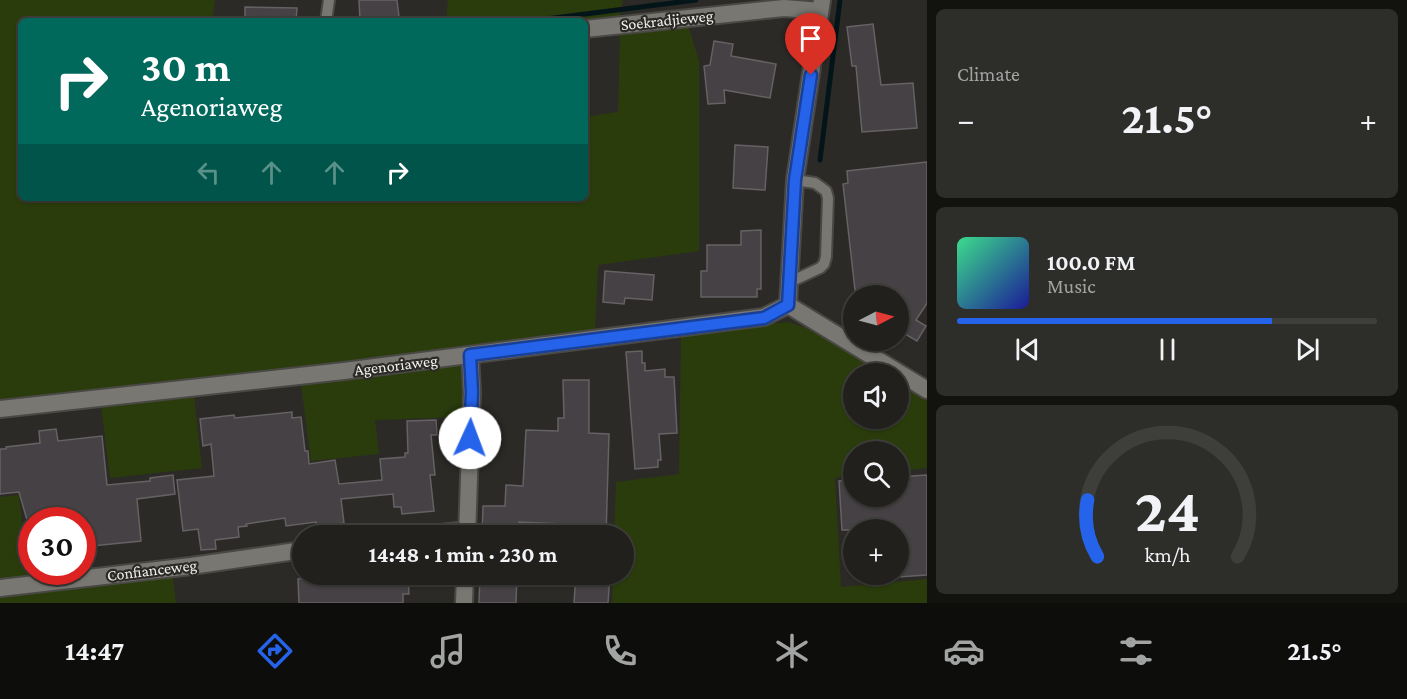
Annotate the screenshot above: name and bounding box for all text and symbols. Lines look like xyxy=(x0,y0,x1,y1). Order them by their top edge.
street label: Soekradjieweg xyxy=(620,7,714,34)
pin xyxy=(785,13,836,75)
icon: arrive xyxy=(794,22,827,55)
icon: right xyxy=(42,42,120,120)
text: 30 m xyxy=(141,43,231,90)
text: Climate xyxy=(957,63,1020,85)
text: Agenoriaweg xyxy=(141,92,282,122)
text: 21.5° xyxy=(1122,93,1212,143)
text: − xyxy=(957,101,974,138)
text: + xyxy=(1360,101,1377,138)
icon: left xyxy=(192,156,225,189)
icon: ahead xyxy=(255,156,288,189)
icon: ahead xyxy=(318,156,351,189)
icon: right xyxy=(381,156,414,189)
text: 100.0 FM xyxy=(1047,250,1135,275)
text: Music xyxy=(1047,275,1096,297)
north arrow xyxy=(843,285,909,351)
map controls xyxy=(843,285,909,585)
icon: previous xyxy=(1011,333,1044,366)
icon: pause xyxy=(1151,333,1184,366)
icon: next xyxy=(1291,333,1324,366)
street label: Agenoriaweg xyxy=(353,351,439,380)
button: sound xyxy=(843,363,909,429)
position arrow xyxy=(438,406,502,470)
button: search xyxy=(843,441,909,507)
text: 24 xyxy=(1134,475,1200,544)
speed limit sign: 30 xyxy=(18,507,96,585)
button: + xyxy=(843,519,909,585)
text: 14:48 · 1 min · 230 m xyxy=(369,542,557,567)
text: km/h xyxy=(1144,543,1191,567)
street label: Confianceweg xyxy=(106,556,198,585)
icon: directions xyxy=(254,630,296,672)
icon: music xyxy=(427,630,469,672)
icon: phone xyxy=(599,630,641,672)
icon: climate xyxy=(771,630,813,672)
icon: car xyxy=(943,630,985,672)
icon: filters xyxy=(1115,630,1157,672)
text: 14:47 xyxy=(65,636,124,666)
text: 21.5° xyxy=(1287,636,1342,666)

